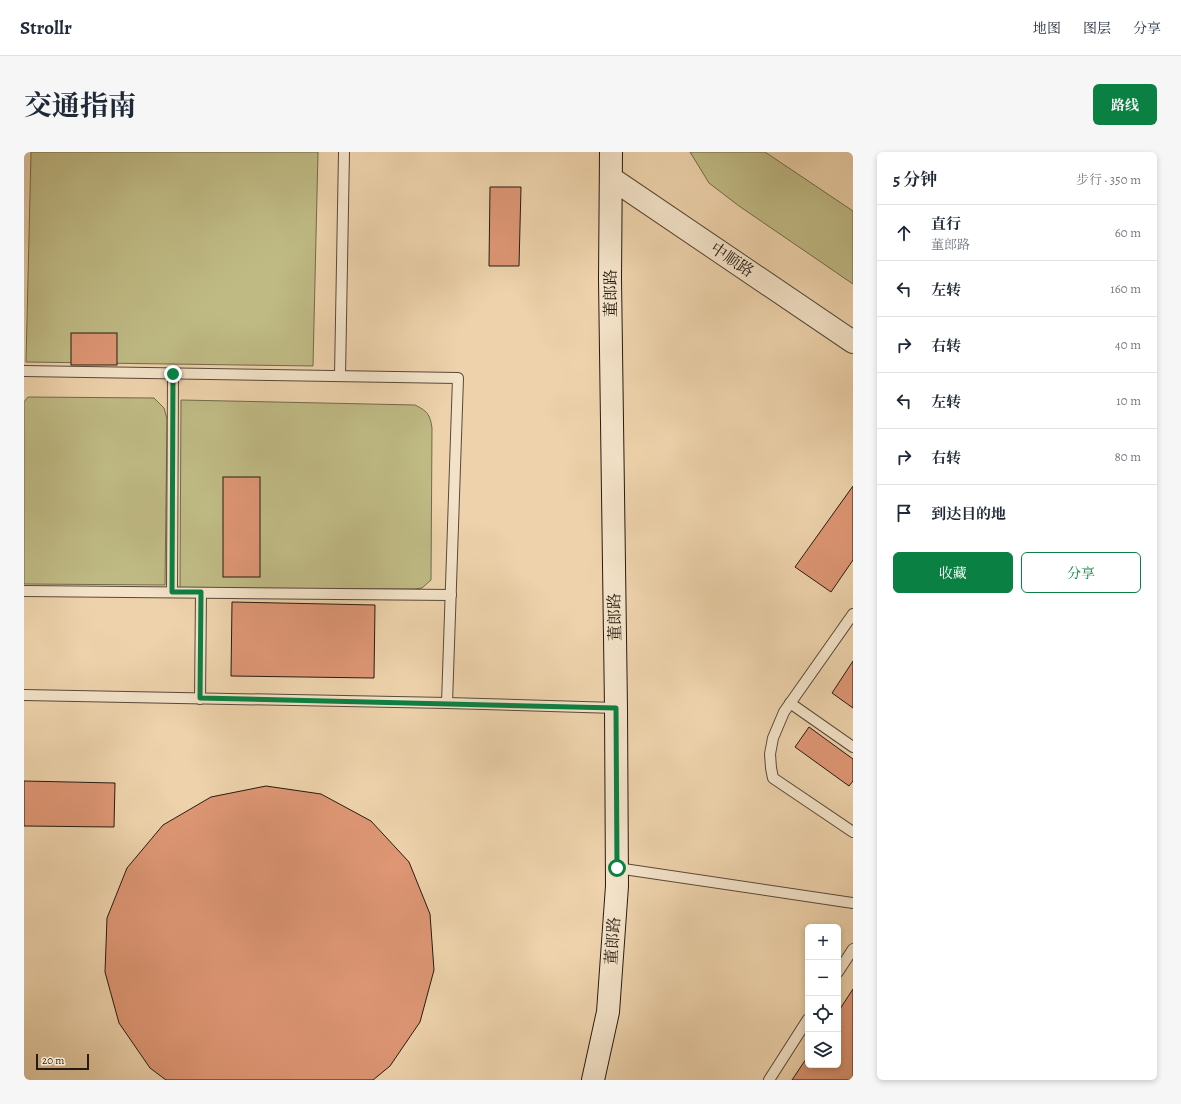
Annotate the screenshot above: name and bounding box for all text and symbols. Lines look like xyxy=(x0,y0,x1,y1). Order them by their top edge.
text: Strollr xyxy=(20,15,72,41)
text: 地图 xyxy=(1033,19,1061,38)
text: 图层 xyxy=(1083,19,1111,38)
text: 分享 xyxy=(1133,19,1161,38)
button: 路线 xyxy=(1093,84,1157,125)
text: 交通指南 xyxy=(24,87,136,125)
text: 5 分钟 xyxy=(893,168,937,191)
text: 步行 · 350 m xyxy=(1076,171,1141,188)
text: 直行 xyxy=(931,214,961,234)
icon: ahead xyxy=(893,222,915,244)
text: 60 m xyxy=(1115,224,1141,241)
text: 董郎路 xyxy=(931,236,970,253)
street label: 中顺路 xyxy=(706,237,758,283)
street label: 董郎路 xyxy=(600,269,622,317)
icon: left xyxy=(893,278,915,300)
text: 左转 xyxy=(931,280,961,300)
text: 160 m xyxy=(1110,280,1141,297)
icon: right xyxy=(893,334,915,356)
text: 右转 xyxy=(931,336,961,356)
text: 40 m xyxy=(1115,336,1141,353)
route end xyxy=(164,365,182,383)
icon: left xyxy=(893,390,915,412)
text: 左转 xyxy=(931,392,961,412)
text: 10 m xyxy=(1116,392,1141,409)
icon: right xyxy=(893,446,915,468)
text: 右转 xyxy=(931,448,961,468)
text: 80 m xyxy=(1114,448,1141,465)
icon: arrive xyxy=(893,502,915,524)
text: 到达目的地 xyxy=(931,504,1006,524)
button: 收藏 xyxy=(893,552,1013,593)
button: 分享 xyxy=(1021,552,1141,593)
street label: 董郎路 xyxy=(604,593,626,641)
route start xyxy=(608,859,626,877)
street label: 董郎路 xyxy=(600,916,626,966)
map controls xyxy=(805,924,841,1068)
button: + xyxy=(805,924,841,960)
button: − xyxy=(805,960,841,996)
button: locate xyxy=(805,996,841,1032)
button: layers xyxy=(805,1032,841,1068)
scale bar xyxy=(36,1052,89,1071)
text: 20 m xyxy=(42,1053,64,1068)

